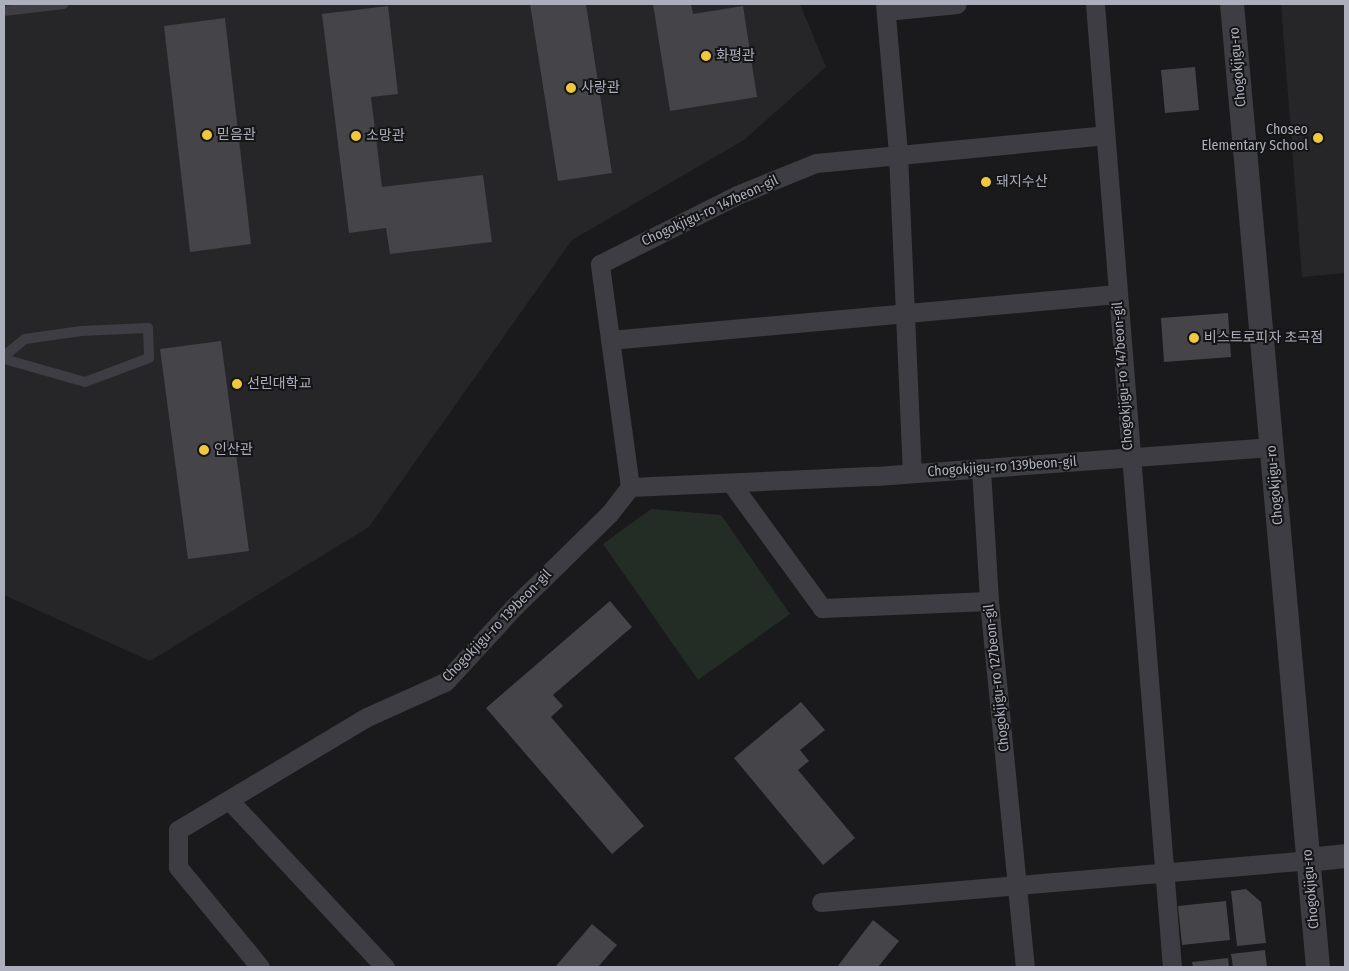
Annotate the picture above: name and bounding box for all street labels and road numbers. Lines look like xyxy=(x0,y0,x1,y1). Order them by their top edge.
street label: Chogokjigu-ro xyxy=(1226,27,1250,107)
street label: Chogokjigu-ro 147beon-gil xyxy=(639,172,781,250)
street label: Chogokjigu-ro 147beon-gil xyxy=(1109,301,1137,451)
street label: Chogokjigu-ro xyxy=(1263,445,1287,525)
street label: Chogokjigu-ro 139beon-gil xyxy=(927,453,1077,481)
street label: Chogokjigu-ro 139beon-gil xyxy=(439,566,555,686)
street label: Chogokjigu-ro 127beon-gil xyxy=(981,603,1013,753)
street label: Chogokjigu-ro xyxy=(1299,849,1323,929)

